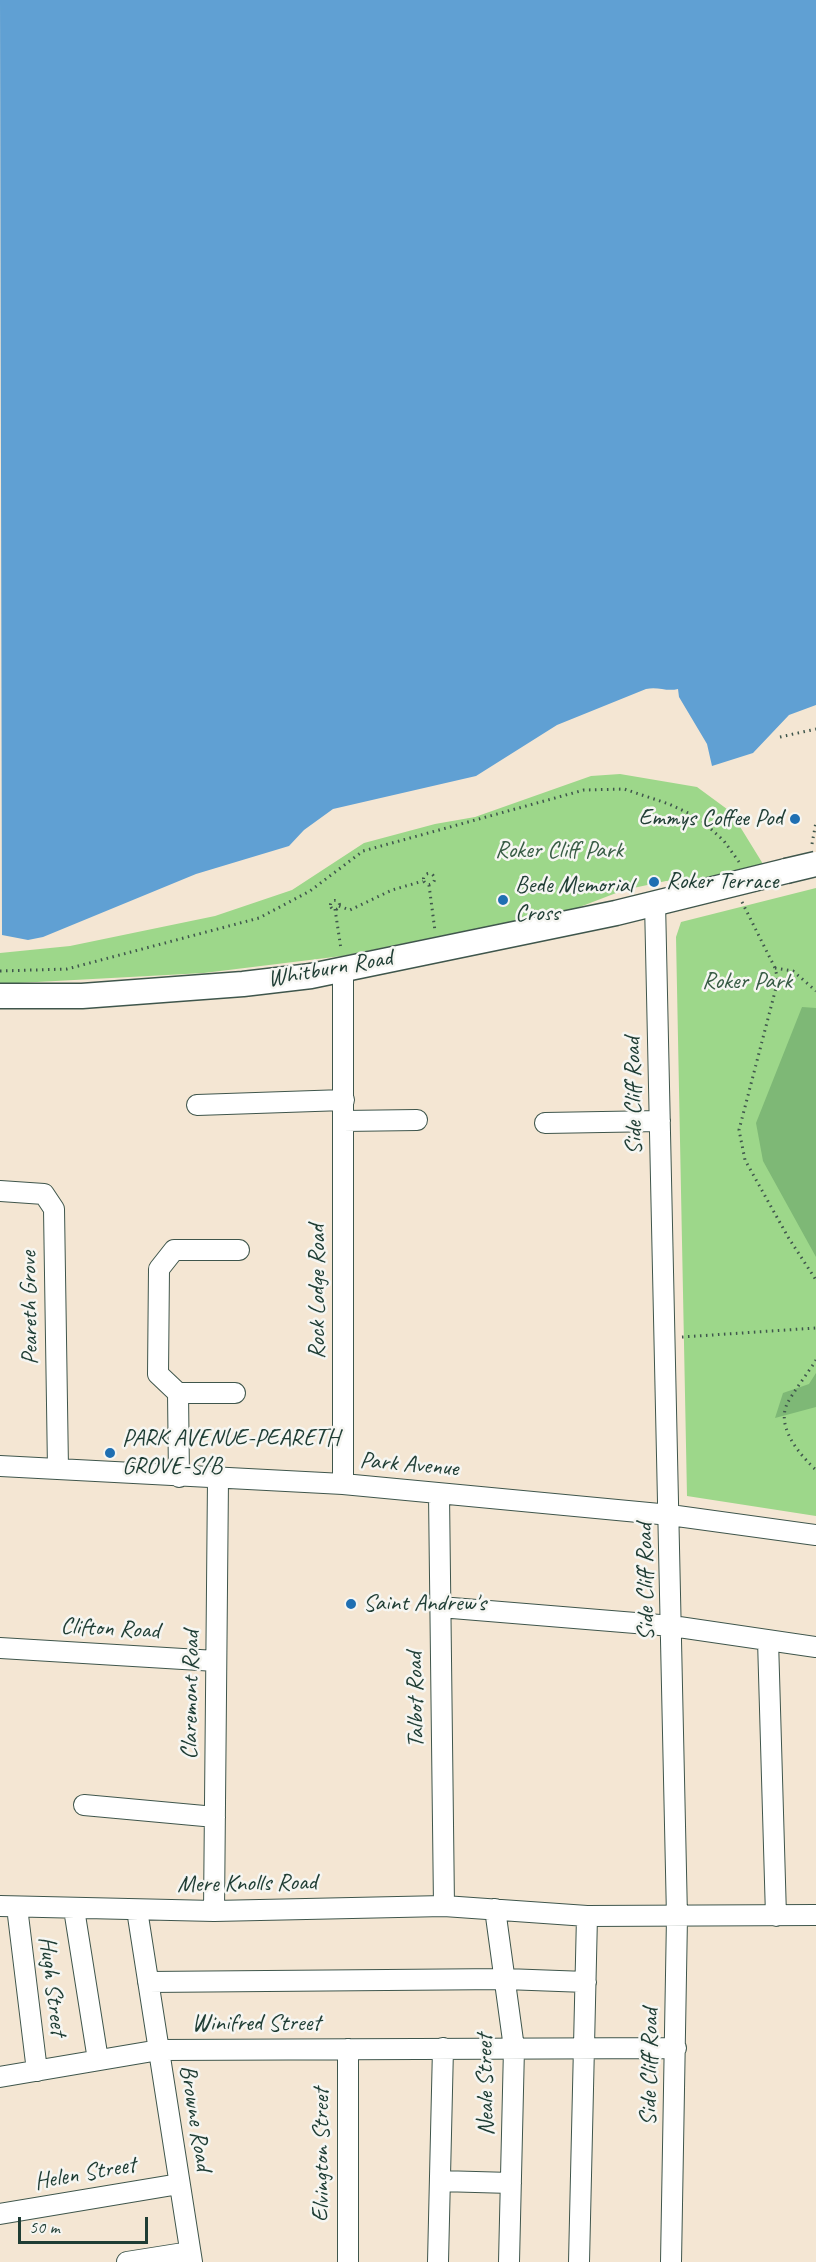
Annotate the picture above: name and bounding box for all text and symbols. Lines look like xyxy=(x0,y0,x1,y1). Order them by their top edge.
place label: Emmys Coffee Pod xyxy=(638,805,783,833)
marker: Emmys Coffee Pod xyxy=(788,812,802,826)
park label: Roker Cliff Park xyxy=(495,837,623,865)
place label: Roker Terrace xyxy=(666,868,778,896)
place label: Bede Memorial Cross xyxy=(515,872,633,928)
marker: Roker Terrace xyxy=(647,875,661,889)
marker: Bede Memorial Cross xyxy=(496,893,510,907)
street label: Whitburn Road xyxy=(265,944,395,994)
park label: Roker Park xyxy=(702,968,792,996)
street label: Side Cliff Road xyxy=(619,1037,649,1155)
street label: Rock Lodge Road xyxy=(304,1225,332,1359)
street label: Peareth Grove xyxy=(15,1251,45,1365)
place label: PARK AVENUE-PEARETH GROVE-S/B xyxy=(122,1425,339,1481)
marker: PARK AVENUE-PEARETH GROVE-S/B xyxy=(103,1446,117,1460)
street label: Park Avenue xyxy=(358,1446,460,1484)
street label: Side Cliff Road xyxy=(631,1523,661,1641)
place label: Saint Andrew's xyxy=(363,1590,486,1618)
marker: Saint Andrew's xyxy=(344,1597,358,1611)
street label: Clifton Road xyxy=(60,1612,160,1646)
street label: Claremont Road xyxy=(175,1630,207,1760)
street label: Talbot Road xyxy=(401,1652,431,1748)
street label: Mere Knolls Road xyxy=(177,1868,317,1900)
street label: Hugh Street xyxy=(32,1935,72,2037)
street label: Side Cliff Road xyxy=(635,2008,665,2126)
street label: Winifred Street xyxy=(192,2010,320,2038)
street label: Neale Street xyxy=(471,2034,501,2136)
street label: Browne Road xyxy=(172,2063,218,2173)
street label: Elvington Street xyxy=(308,2088,336,2222)
street label: Helen Street xyxy=(32,2151,138,2197)
scale bar xyxy=(21,2205,152,2243)
text: 50 m xyxy=(29,2216,60,2238)

